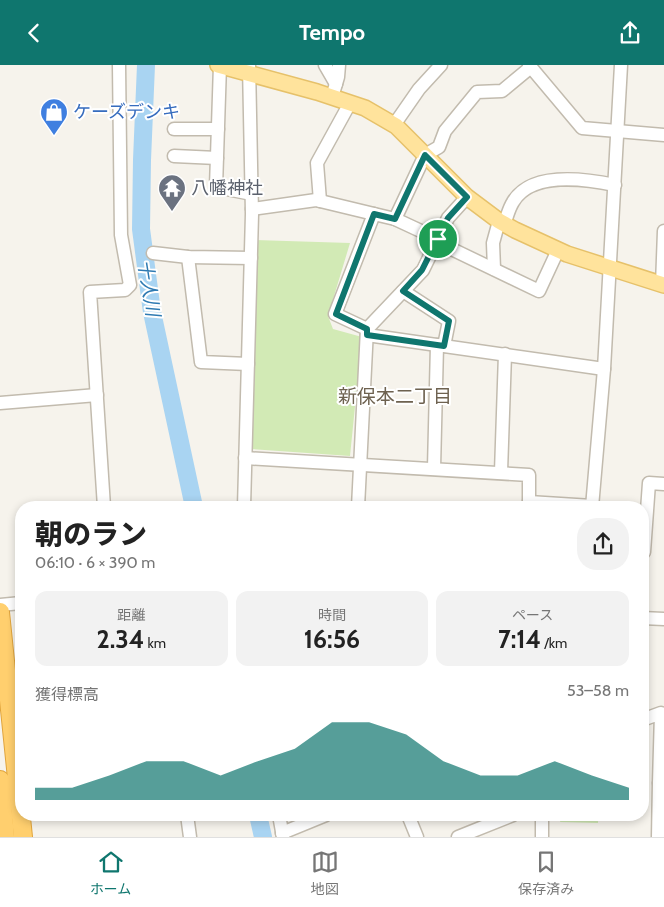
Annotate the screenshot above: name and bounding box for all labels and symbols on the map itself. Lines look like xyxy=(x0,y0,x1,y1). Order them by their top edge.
shop icon: ケーズデンキ xyxy=(39,97,69,136)
place label: ケーズデンキ xyxy=(73,101,180,123)
temple icon: 八幡神社 xyxy=(157,173,187,212)
place label: 八幡神社 xyxy=(191,177,263,199)
pin xyxy=(417,218,459,260)
water label: 十人川 xyxy=(133,258,165,320)
district label: 新保本二丁目 xyxy=(338,385,452,408)

